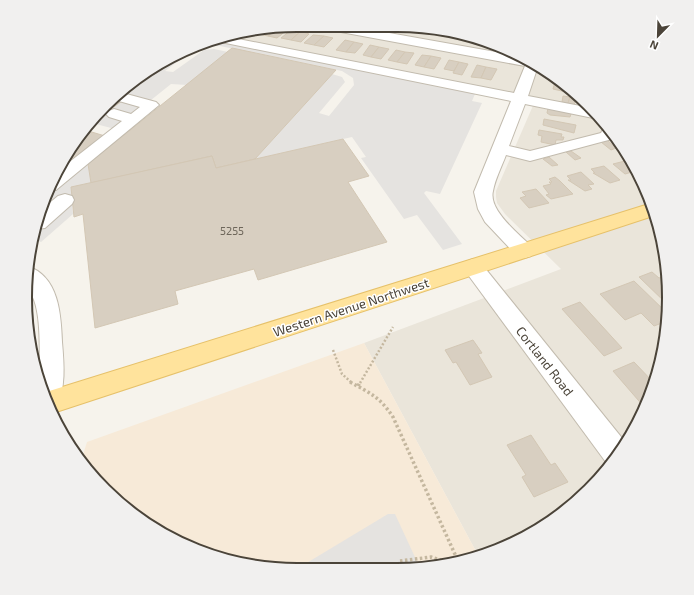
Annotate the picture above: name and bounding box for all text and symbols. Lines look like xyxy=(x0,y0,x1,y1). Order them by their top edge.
north arrow xyxy=(638,16,678,56)
text: N xyxy=(648,38,660,53)
house number: 5255 xyxy=(220,224,244,237)
street label: Western Avenue Northwest xyxy=(271,274,431,340)
street label: Cortland Road xyxy=(513,323,577,399)

